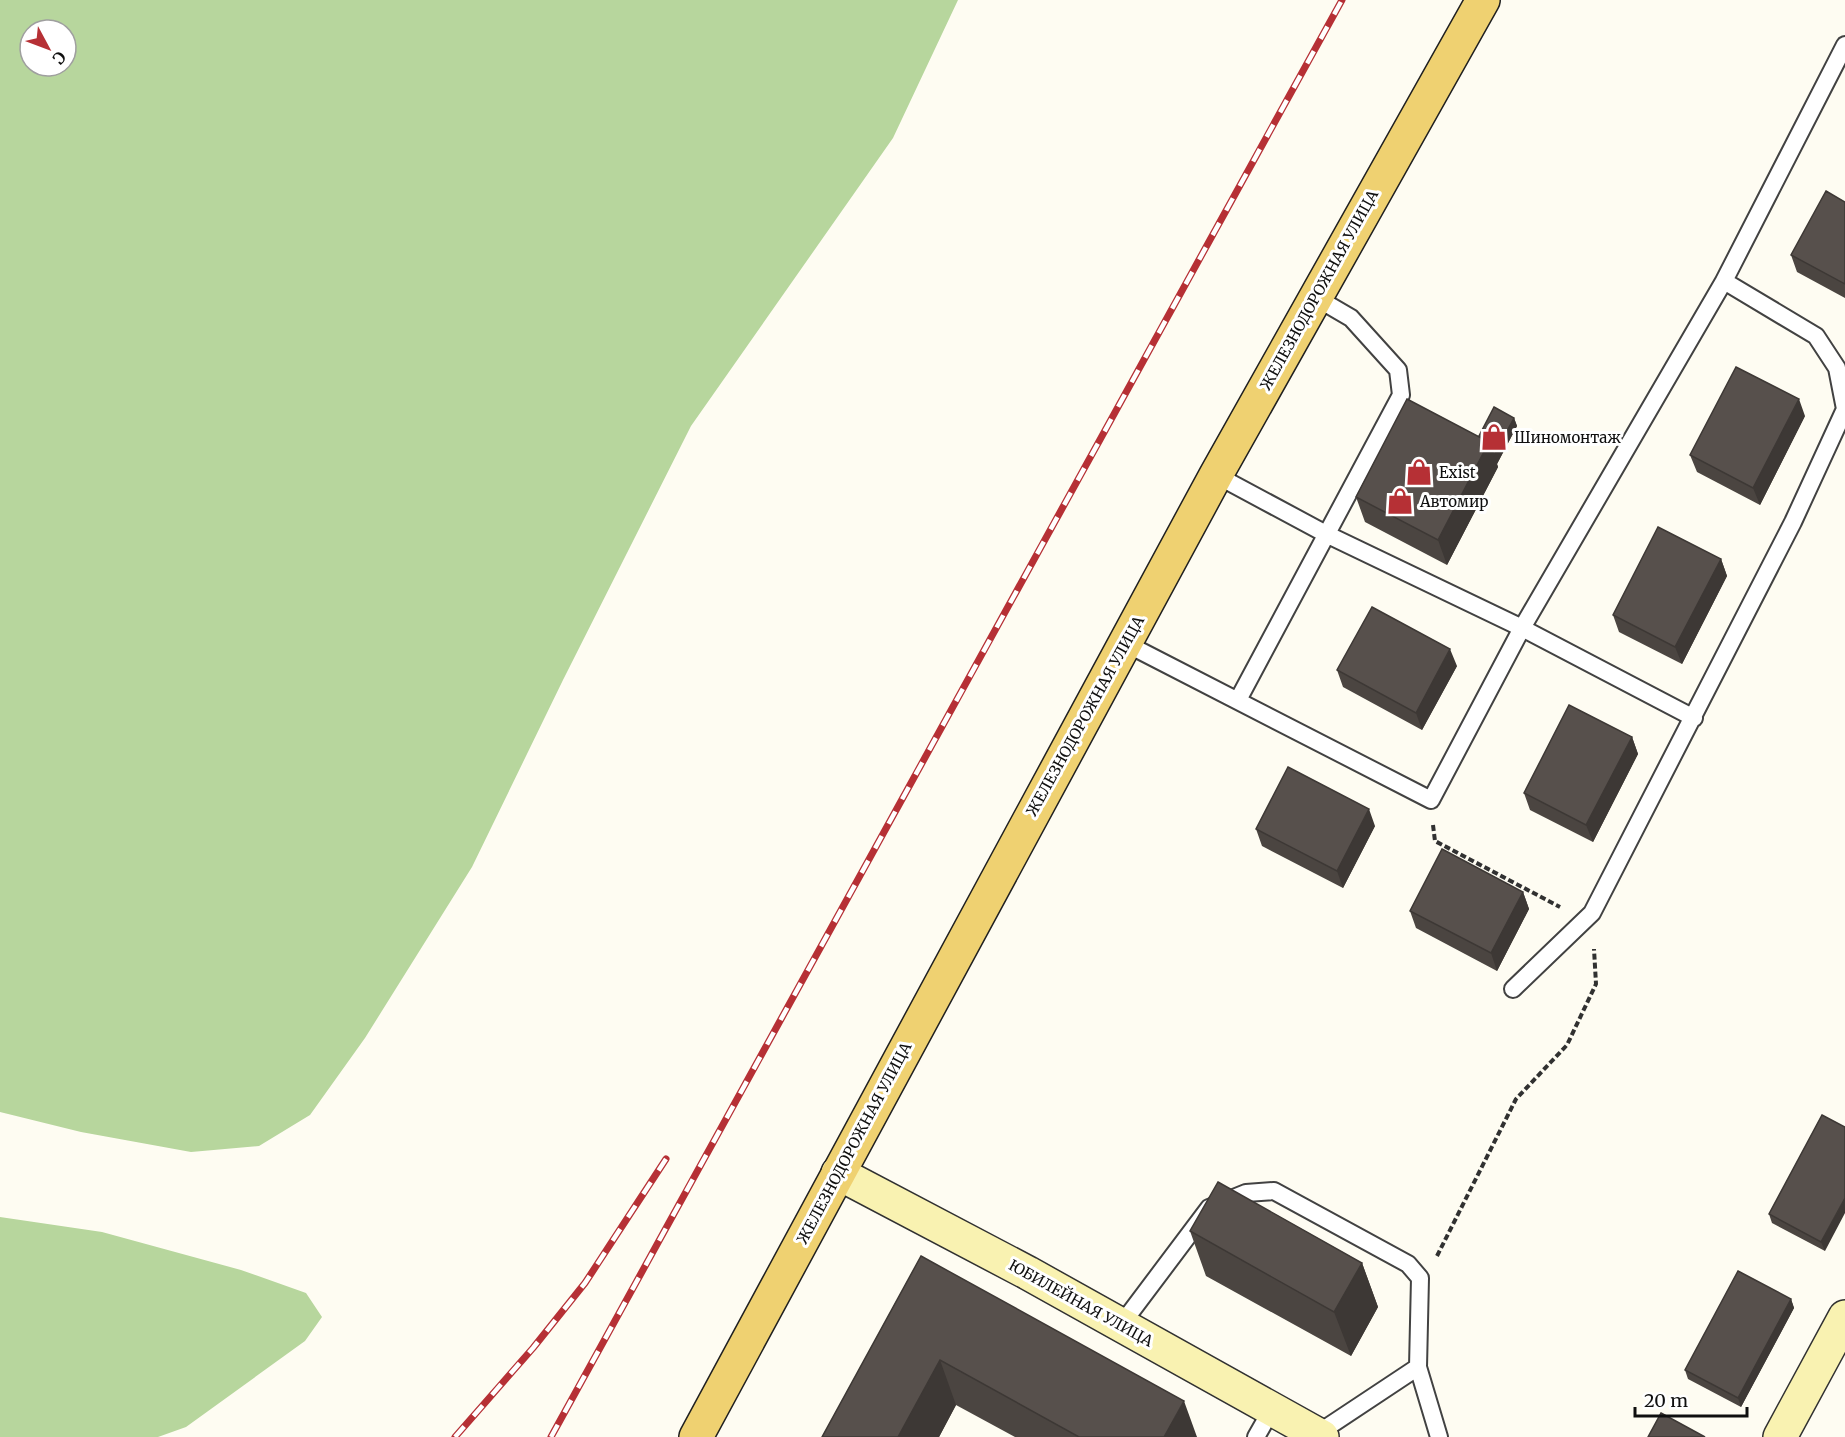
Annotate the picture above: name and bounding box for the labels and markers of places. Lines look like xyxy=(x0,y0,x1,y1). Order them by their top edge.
shop icon: Шиномонтаж xyxy=(1479,422,1509,452)
place label: Шиномонтаж xyxy=(1514,428,1621,447)
shop icon: Exist xyxy=(1404,457,1434,487)
place label: Exist xyxy=(1439,463,1476,482)
shop icon: Автомир xyxy=(1385,486,1415,516)
place label: Автомир xyxy=(1419,492,1489,511)

